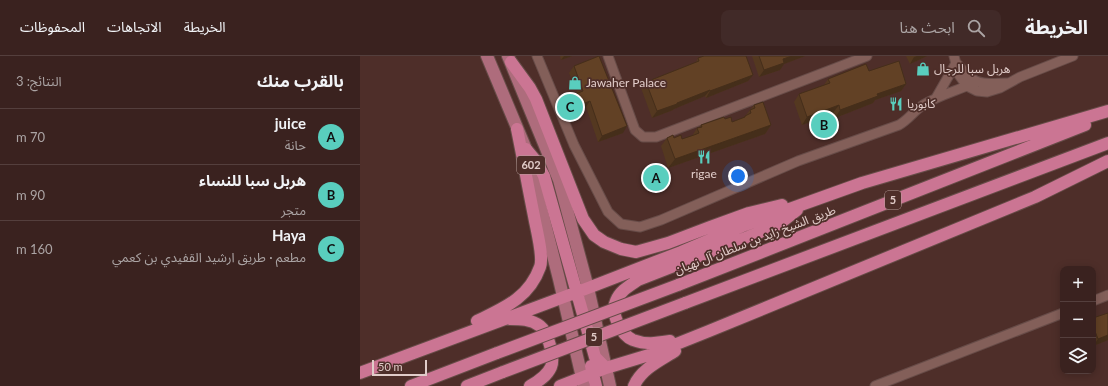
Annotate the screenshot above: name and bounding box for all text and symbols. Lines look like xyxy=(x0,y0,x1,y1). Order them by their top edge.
search box xyxy=(721,10,1001,46)
text: الخريطة xyxy=(1025,15,1088,38)
icon: search xyxy=(965,17,987,39)
text: المحفوظات xyxy=(20,18,85,35)
text: الاتجاهات xyxy=(107,18,162,35)
text: الخريطة xyxy=(184,18,226,35)
text: ابحث هنا xyxy=(899,18,955,36)
shop icon: هربل سبا للرجال xyxy=(915,61,931,77)
place label: هربل سبا للرجال xyxy=(934,61,1010,76)
text: بالقرب منك xyxy=(257,70,344,91)
text: النتائج: 3 xyxy=(16,73,62,89)
shop icon: Jawaher Palace xyxy=(567,75,583,91)
place label: Jawaher Palace xyxy=(586,75,666,90)
pin: C xyxy=(557,92,583,122)
restaurant icon: كابوريا xyxy=(888,96,904,112)
place label: كابوريا xyxy=(907,96,937,111)
pin: B xyxy=(811,110,837,140)
text: juice xyxy=(275,114,306,132)
text: 70 m xyxy=(16,129,45,145)
text: A xyxy=(326,129,336,145)
text: حانة xyxy=(285,137,306,153)
restaurant icon: rigae xyxy=(696,149,712,165)
road number: 602 xyxy=(517,156,545,174)
pin: A xyxy=(643,163,669,193)
place label: rigae xyxy=(691,166,717,181)
your location xyxy=(728,166,748,186)
text: هربل سبا للنساء xyxy=(199,171,306,189)
text: 90 m xyxy=(16,187,45,203)
text: B xyxy=(327,187,335,203)
road number: 5 xyxy=(885,191,901,209)
text: متجر xyxy=(281,202,306,218)
street label: طريق الشيخ زايد بن سلطان آل نهيان xyxy=(672,202,838,279)
text: Haya xyxy=(272,226,306,244)
text: 160 m xyxy=(16,241,53,257)
text: C xyxy=(327,241,335,257)
text: مطعم · طريق ارشيد القفيدي بن كعمي xyxy=(112,249,306,265)
map controls xyxy=(1060,266,1096,374)
button: + xyxy=(1060,266,1096,302)
button: − xyxy=(1060,302,1096,338)
road number: 5 xyxy=(586,328,602,346)
button: layers xyxy=(1060,338,1096,374)
scale bar xyxy=(372,358,427,377)
text: 50 m xyxy=(378,360,403,373)

